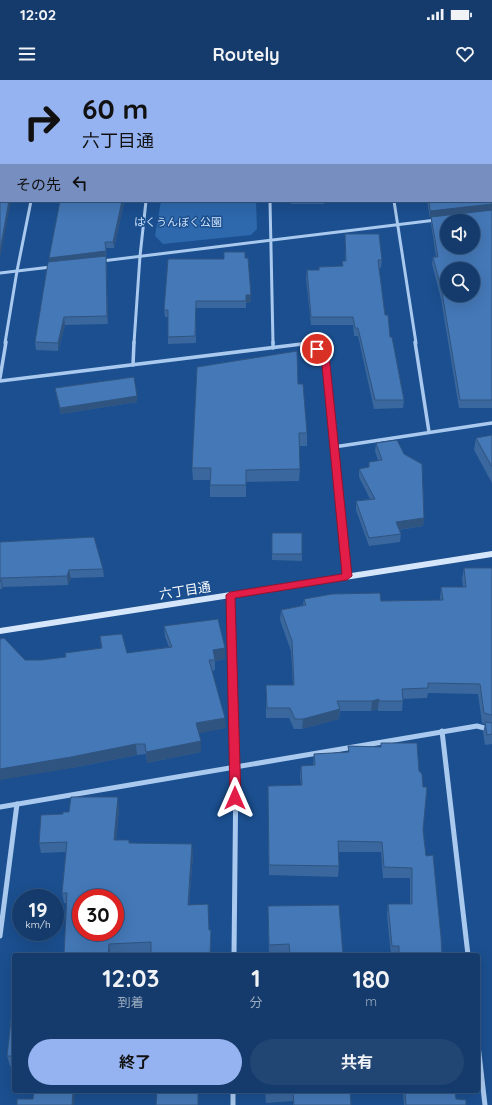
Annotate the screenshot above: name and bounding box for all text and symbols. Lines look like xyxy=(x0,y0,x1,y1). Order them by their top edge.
text: 12:02 xyxy=(20,5,56,24)
icon: menu xyxy=(16,43,38,65)
text: Routely xyxy=(212,43,280,66)
icon: heart xyxy=(454,43,476,65)
text: 60 m xyxy=(82,91,148,126)
icon: right xyxy=(16,96,68,148)
text: 六丁目通 xyxy=(82,129,154,152)
icon: left xyxy=(69,172,91,194)
text: その先 xyxy=(16,175,61,194)
map controls xyxy=(440,214,480,302)
button: sound xyxy=(440,214,480,254)
park label: はくうんぼく公園 xyxy=(134,215,222,229)
button: search xyxy=(440,262,480,302)
pin xyxy=(300,332,334,366)
icon: arrive xyxy=(306,338,328,360)
street label: 六丁目通 xyxy=(158,578,212,602)
position arrow xyxy=(214,777,256,819)
speed limit sign: 30 xyxy=(72,889,124,941)
text: 19 xyxy=(28,897,48,922)
text: km/h xyxy=(25,918,51,931)
text: 12:03 xyxy=(102,963,159,993)
text: 1 xyxy=(251,963,261,993)
text: 180 xyxy=(353,964,390,994)
text: m xyxy=(365,993,377,1009)
text: 到着 xyxy=(118,994,144,1010)
text: 分 xyxy=(249,994,262,1010)
button: 終了 xyxy=(28,1039,242,1085)
button: 共有 xyxy=(250,1039,464,1085)

